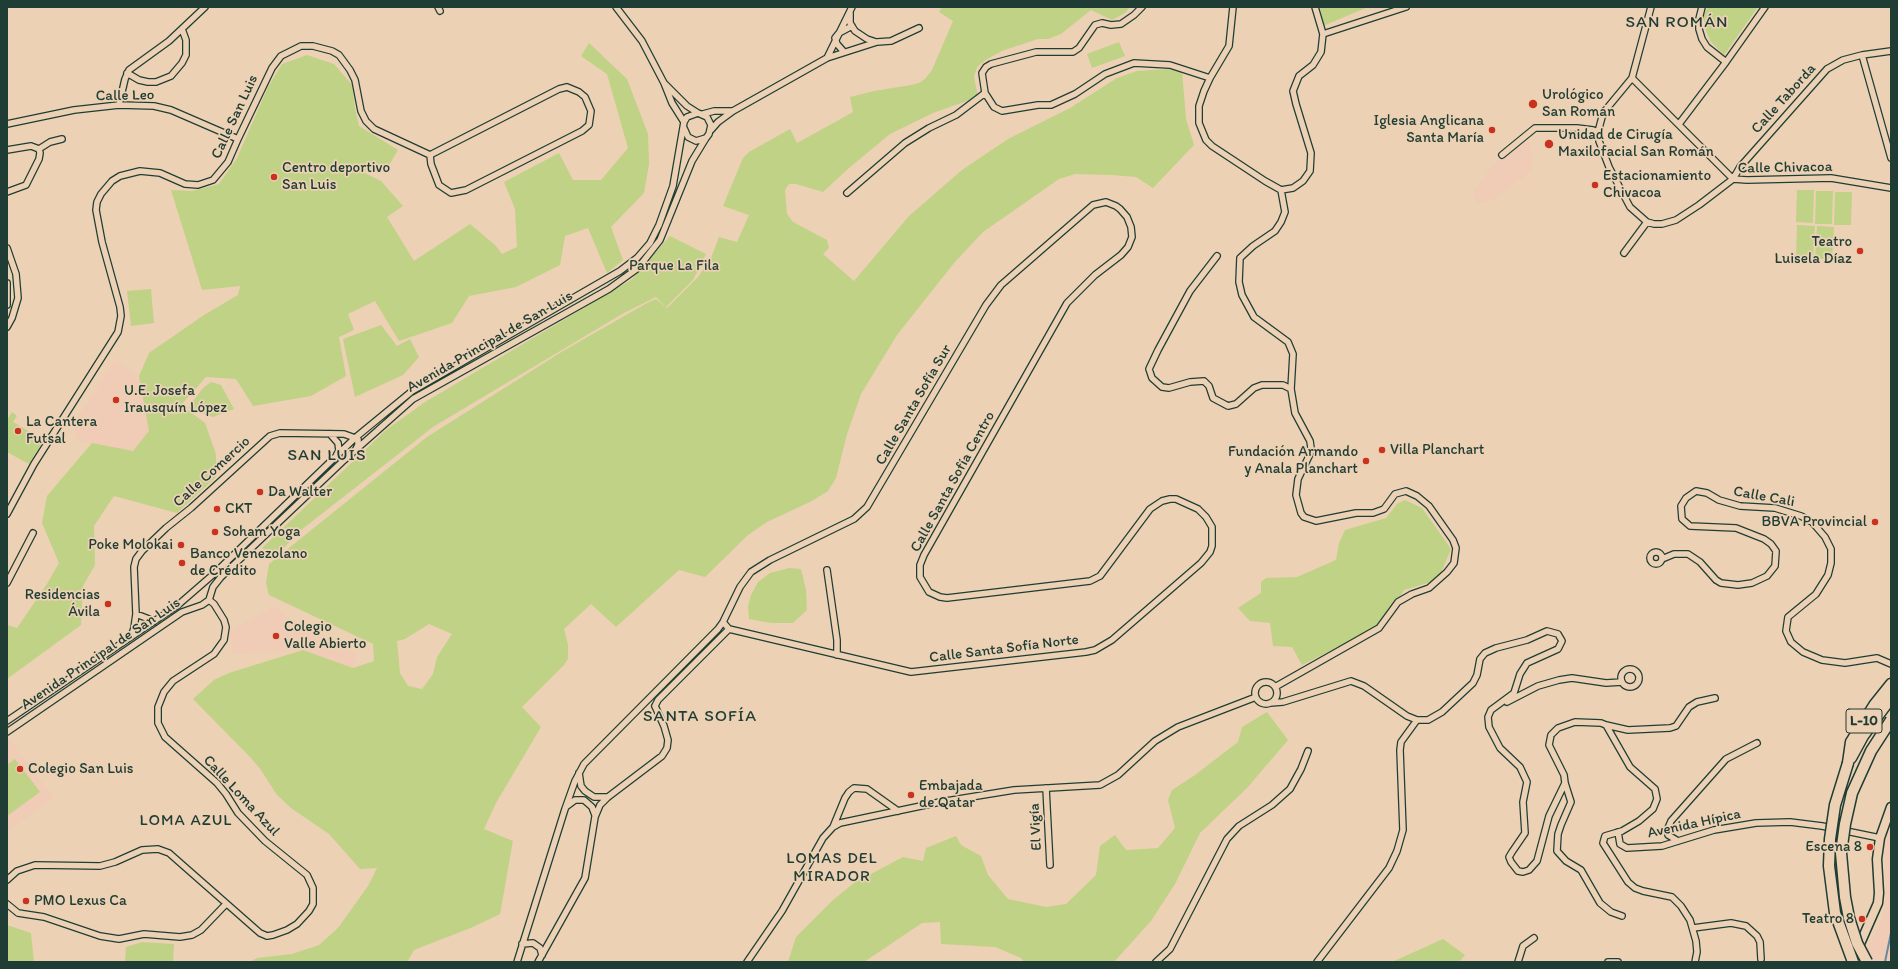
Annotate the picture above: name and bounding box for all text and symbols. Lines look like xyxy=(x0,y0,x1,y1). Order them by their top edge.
district label: SAN ROMÁN xyxy=(1625,13,1729,33)
street label: Calle Taborda xyxy=(1748,60,1820,138)
street label: Calle San Luis xyxy=(208,72,262,162)
street label: Calle Leo xyxy=(95,86,155,106)
place label: Urológico San Román xyxy=(1542,86,1615,121)
marker: Urológico San Román xyxy=(1527,98,1539,110)
place label: Iglesia Anglicana Santa María xyxy=(1374,112,1484,147)
marker: Iglesia Anglicana Santa María xyxy=(1487,125,1497,135)
place label: Unidad de Cirugía Maxilofacial San Román xyxy=(1558,126,1714,161)
marker: Unidad de Cirugía Maxilofacial San Román xyxy=(1543,138,1555,150)
street label: Calle Chivacoa xyxy=(1737,158,1833,178)
place label: Centro deportivo San Luis xyxy=(282,159,390,194)
place label: Estacionamiento Chivacoa xyxy=(1603,167,1711,202)
marker: Centro deportivo San Luis xyxy=(269,172,279,182)
marker: Estacionamiento Chivacoa xyxy=(1590,180,1600,190)
place label: Teatro Luisela Díaz xyxy=(1775,233,1852,268)
marker: Teatro Luisela Díaz xyxy=(1855,246,1865,256)
park label: Parque La Fila xyxy=(629,257,719,275)
street label: Avenida Principal de San Luis xyxy=(404,287,576,397)
street label: Calle Santa Sofía Sur xyxy=(872,341,956,469)
place label: U.E. Josefa Irausquín López xyxy=(124,382,227,417)
marker: U.E. Josefa Irausquín López xyxy=(111,395,121,405)
street label: Calle Santa Sofía Centro xyxy=(907,408,999,556)
place label: La Cantera Futsal xyxy=(26,413,97,448)
marker: La Cantera Futsal xyxy=(13,426,23,436)
street label: Calle Comercio xyxy=(170,433,254,511)
place label: Villa Planchart xyxy=(1390,441,1484,459)
place label: Fundación Armando y Anala Planchart xyxy=(1228,443,1358,478)
marker: Villa Planchart xyxy=(1377,445,1387,455)
district label: SAN LUIS xyxy=(288,446,366,466)
marker: Fundación Armando y Anala Planchart xyxy=(1361,456,1371,466)
place label: Da Walter xyxy=(268,483,332,501)
street label: Calle Cali xyxy=(1732,483,1796,511)
marker: Da Walter xyxy=(255,487,265,497)
place label: CKT xyxy=(225,500,252,518)
marker: CKT xyxy=(212,504,222,514)
place label: BBVA Provincial xyxy=(1762,513,1867,531)
marker: BBVA Provincial xyxy=(1870,517,1880,527)
place label: Soham Yoga xyxy=(223,523,300,541)
marker: Soham Yoga xyxy=(210,527,220,537)
place label: Poke Molokai xyxy=(88,536,173,554)
marker: Poke Molokai xyxy=(176,540,186,550)
place label: Banco Venezolano de Crédito xyxy=(190,545,307,580)
marker: Banco Venezolano de Crédito xyxy=(177,558,187,568)
place label: Residencias Ávila xyxy=(25,586,100,621)
street label: Avenida Principal de San Luis xyxy=(18,594,184,714)
marker: Residencias Ávila xyxy=(103,599,113,609)
place label: Colegio Valle Abierto xyxy=(284,618,366,653)
marker: Colegio Valle Abierto xyxy=(271,631,281,641)
street label: Calle Santa Sofía Norte xyxy=(928,631,1080,667)
district label: SANTA SOFÍA xyxy=(642,707,758,727)
road number: L-10 xyxy=(1846,709,1882,733)
street label: Calle Loma Azul xyxy=(199,752,283,840)
place label: Colegio San Luis xyxy=(28,760,134,778)
marker: Colegio San Luis xyxy=(15,764,25,774)
place label: Embajada de Qatar xyxy=(919,777,983,812)
marker: Embajada de Qatar xyxy=(906,790,916,800)
street label: El Vigía xyxy=(1026,803,1046,851)
street label: Avenida Hípica xyxy=(1646,805,1742,843)
district label: LOMA AZUL xyxy=(139,811,233,831)
place label: Escena 8 xyxy=(1806,838,1862,856)
marker: Escena 8 xyxy=(1865,842,1875,852)
district label: LOMAS DEL MIRADOR xyxy=(786,849,878,887)
place label: PMO Lexus Ca xyxy=(34,892,127,910)
marker: PMO Lexus Ca xyxy=(21,896,31,906)
place label: Teatro 8 xyxy=(1802,910,1854,928)
marker: Teatro 8 xyxy=(1857,914,1867,924)

